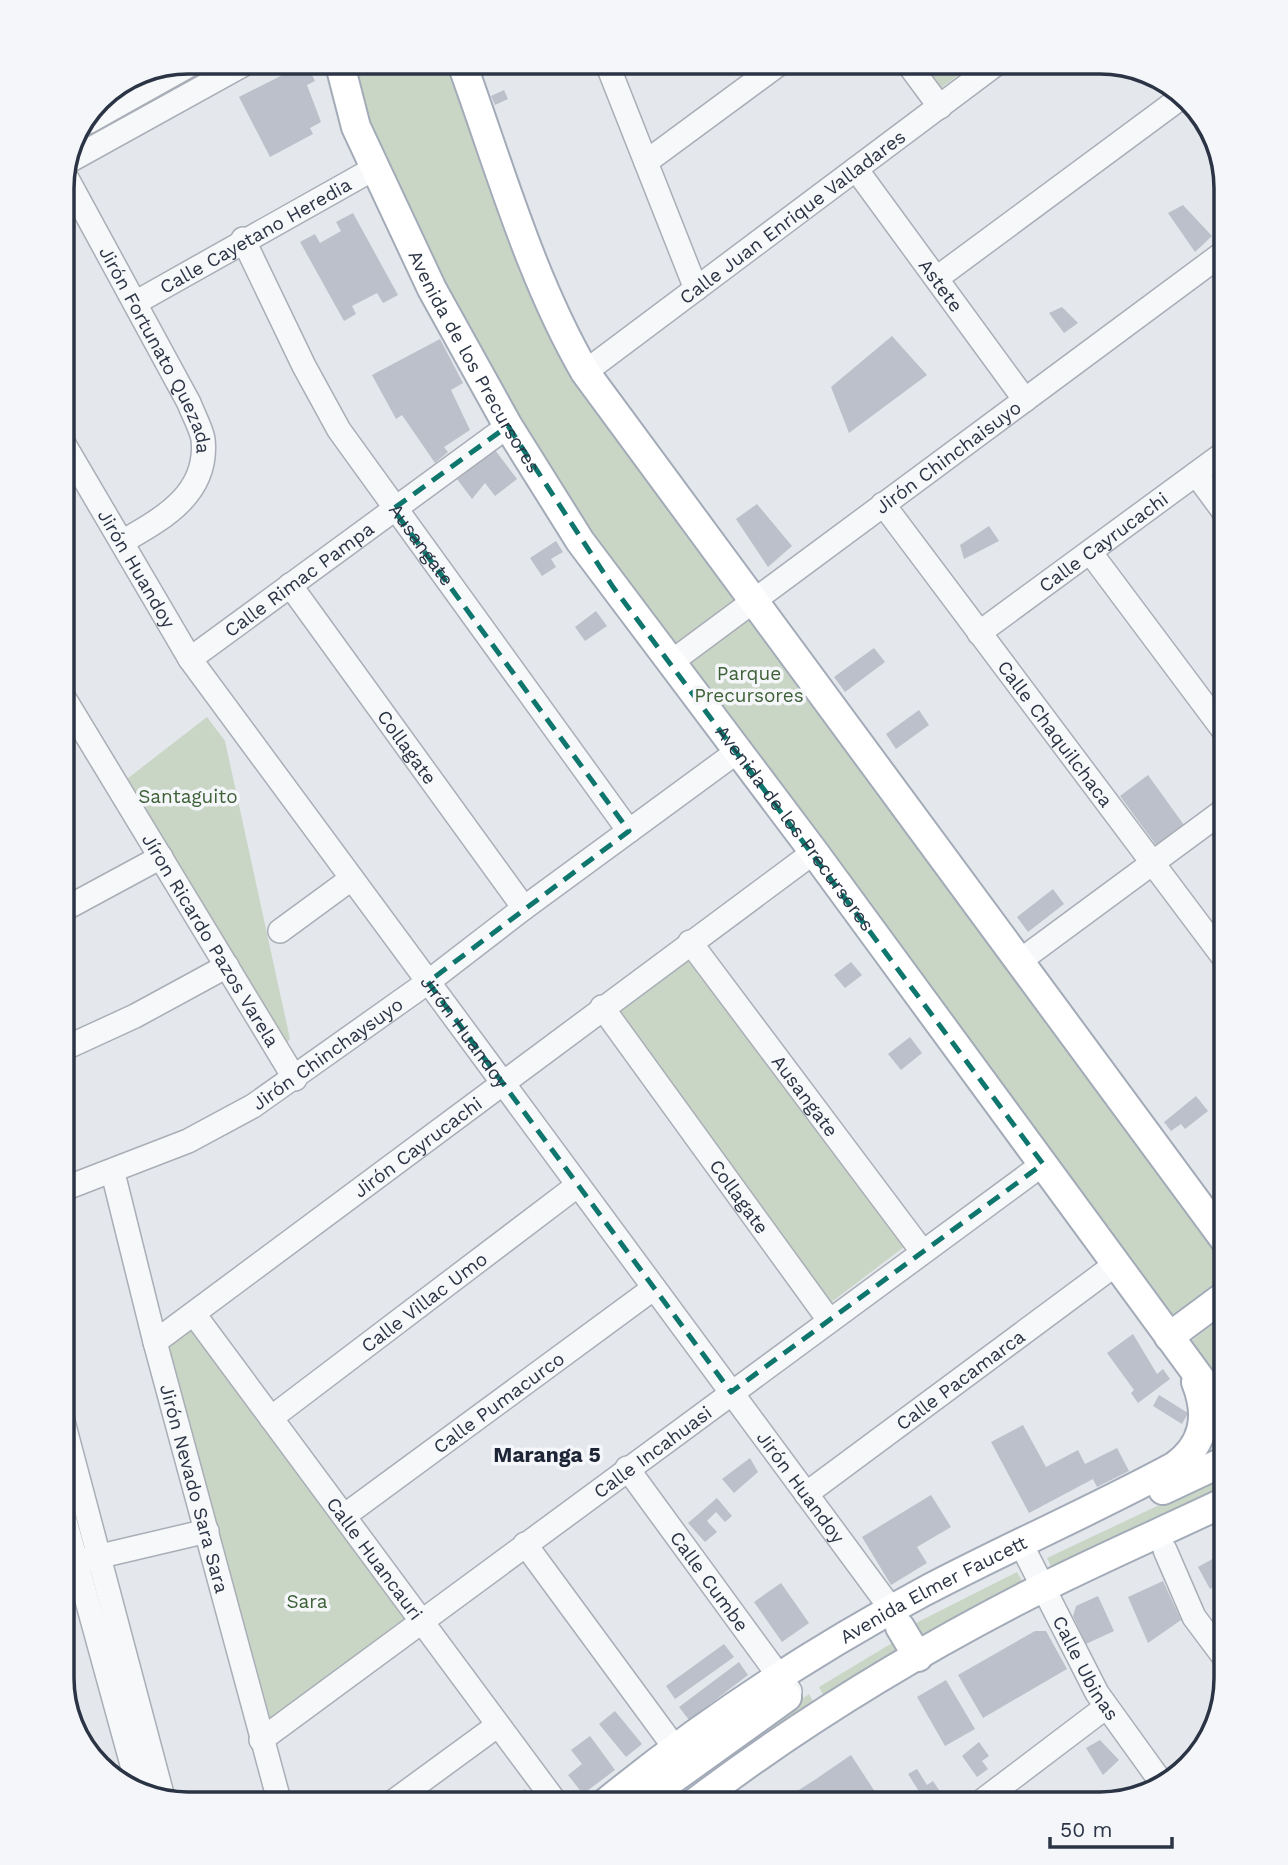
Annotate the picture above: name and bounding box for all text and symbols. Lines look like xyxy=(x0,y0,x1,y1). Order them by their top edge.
street label: Calle Juan Enrique Valladares xyxy=(675,125,910,309)
street label: Calle Cayetano Heredia xyxy=(156,173,355,299)
street label: Jirón Fortunato Quezada xyxy=(94,242,215,454)
street label: Avenida de los Precursores xyxy=(403,247,545,477)
street label: Astete xyxy=(914,254,968,317)
street label: Jirón Chinchaisuyo xyxy=(871,396,1026,519)
street label: Calle Cayrucachi xyxy=(1034,487,1172,597)
street label: Ausangate xyxy=(384,499,459,590)
street label: Jirón Huandoy xyxy=(93,505,180,632)
street label: Calle Rimac Pampa xyxy=(220,517,379,642)
street label: Calle Chaquilchaca xyxy=(992,656,1118,812)
park label: Parque Precursores xyxy=(694,662,804,707)
street label: Collagate xyxy=(372,706,442,789)
street label: Avenida de los Precursores xyxy=(711,721,879,936)
park label: Santaguito xyxy=(138,785,238,808)
street label: Jíron Ricardo Pazos Varela xyxy=(137,829,284,1052)
street label: Jirón Huandoy xyxy=(416,971,514,1093)
street label: Jirón Chinchaysuyo xyxy=(248,992,408,1115)
street label: Ausangate xyxy=(767,1051,843,1141)
street label: Jirón Cayrucachi xyxy=(349,1092,486,1203)
street label: Collagate xyxy=(704,1155,774,1238)
street label: Calle Villac Umo xyxy=(357,1247,492,1357)
street label: Calle Pacamarca xyxy=(892,1325,1030,1435)
street label: Calle Pumacurco xyxy=(429,1347,569,1458)
street label: Jirón Nevado Sara Sara xyxy=(155,1382,234,1596)
street label: Calle Incahuasi xyxy=(589,1401,716,1503)
street label: Jirón Huandoy xyxy=(752,1427,850,1548)
district label: Maranga 5 xyxy=(493,1442,601,1467)
street label: Calle Huancauri xyxy=(322,1493,428,1624)
street label: Calle Cumbe xyxy=(665,1527,754,1636)
street label: Avenida Elmer Faucett xyxy=(836,1531,1031,1648)
park label: Sara xyxy=(287,1590,328,1613)
street label: Calle Ubinas xyxy=(1048,1612,1124,1725)
scale bar xyxy=(1050,1806,1172,1850)
text: 50 m xyxy=(1060,1817,1112,1842)

